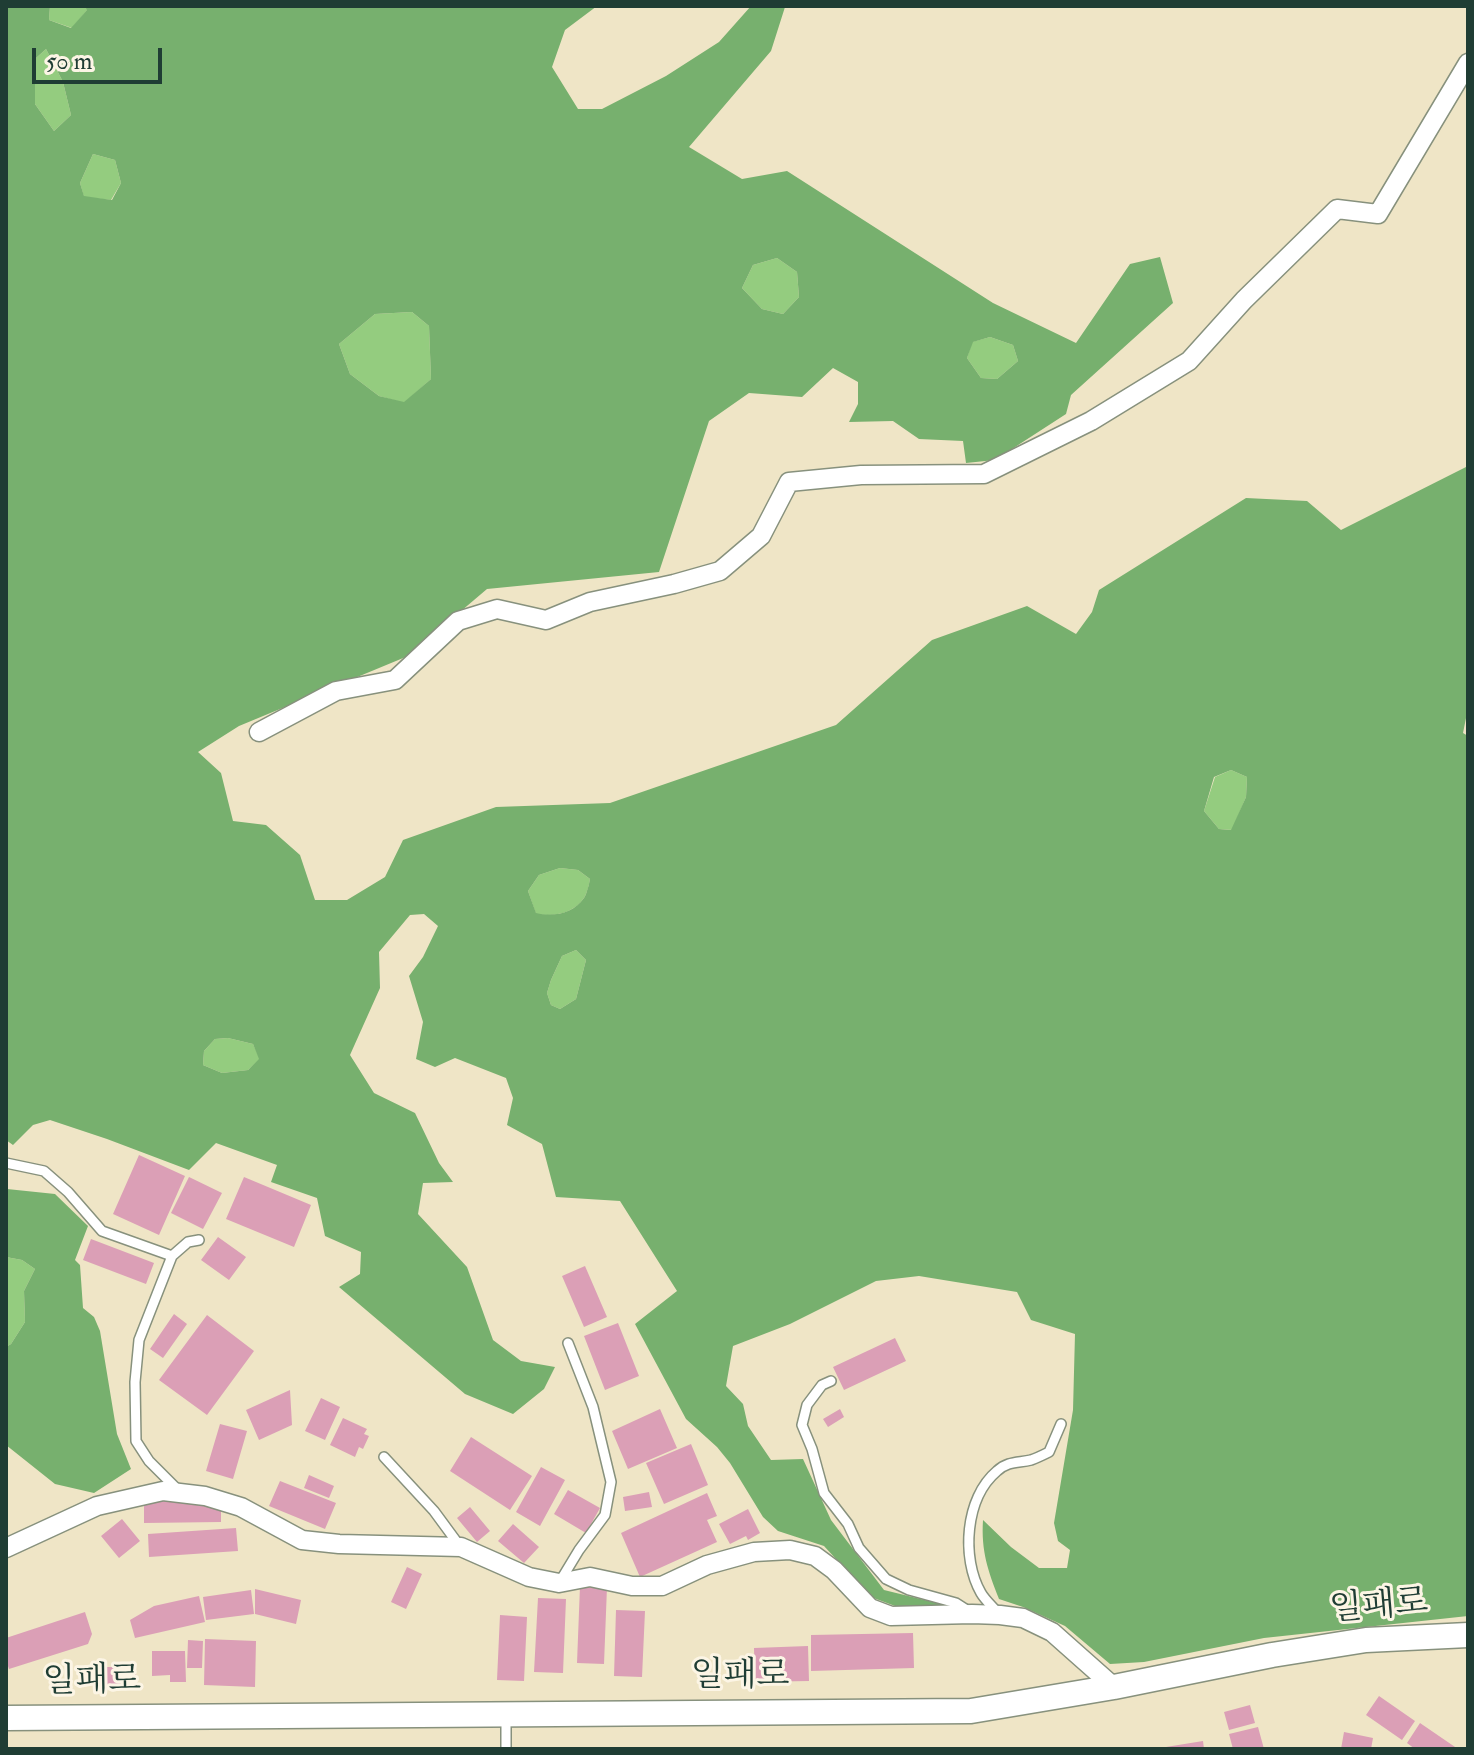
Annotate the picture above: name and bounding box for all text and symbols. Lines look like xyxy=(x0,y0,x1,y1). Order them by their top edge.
scale bar xyxy=(36,32,166,82)
text: 50 m xyxy=(46,46,92,77)
street label: 일패로 xyxy=(1328,1583,1430,1633)
street label: 일패로 xyxy=(691,1658,789,1698)
street label: 일패로 xyxy=(42,1662,142,1704)

